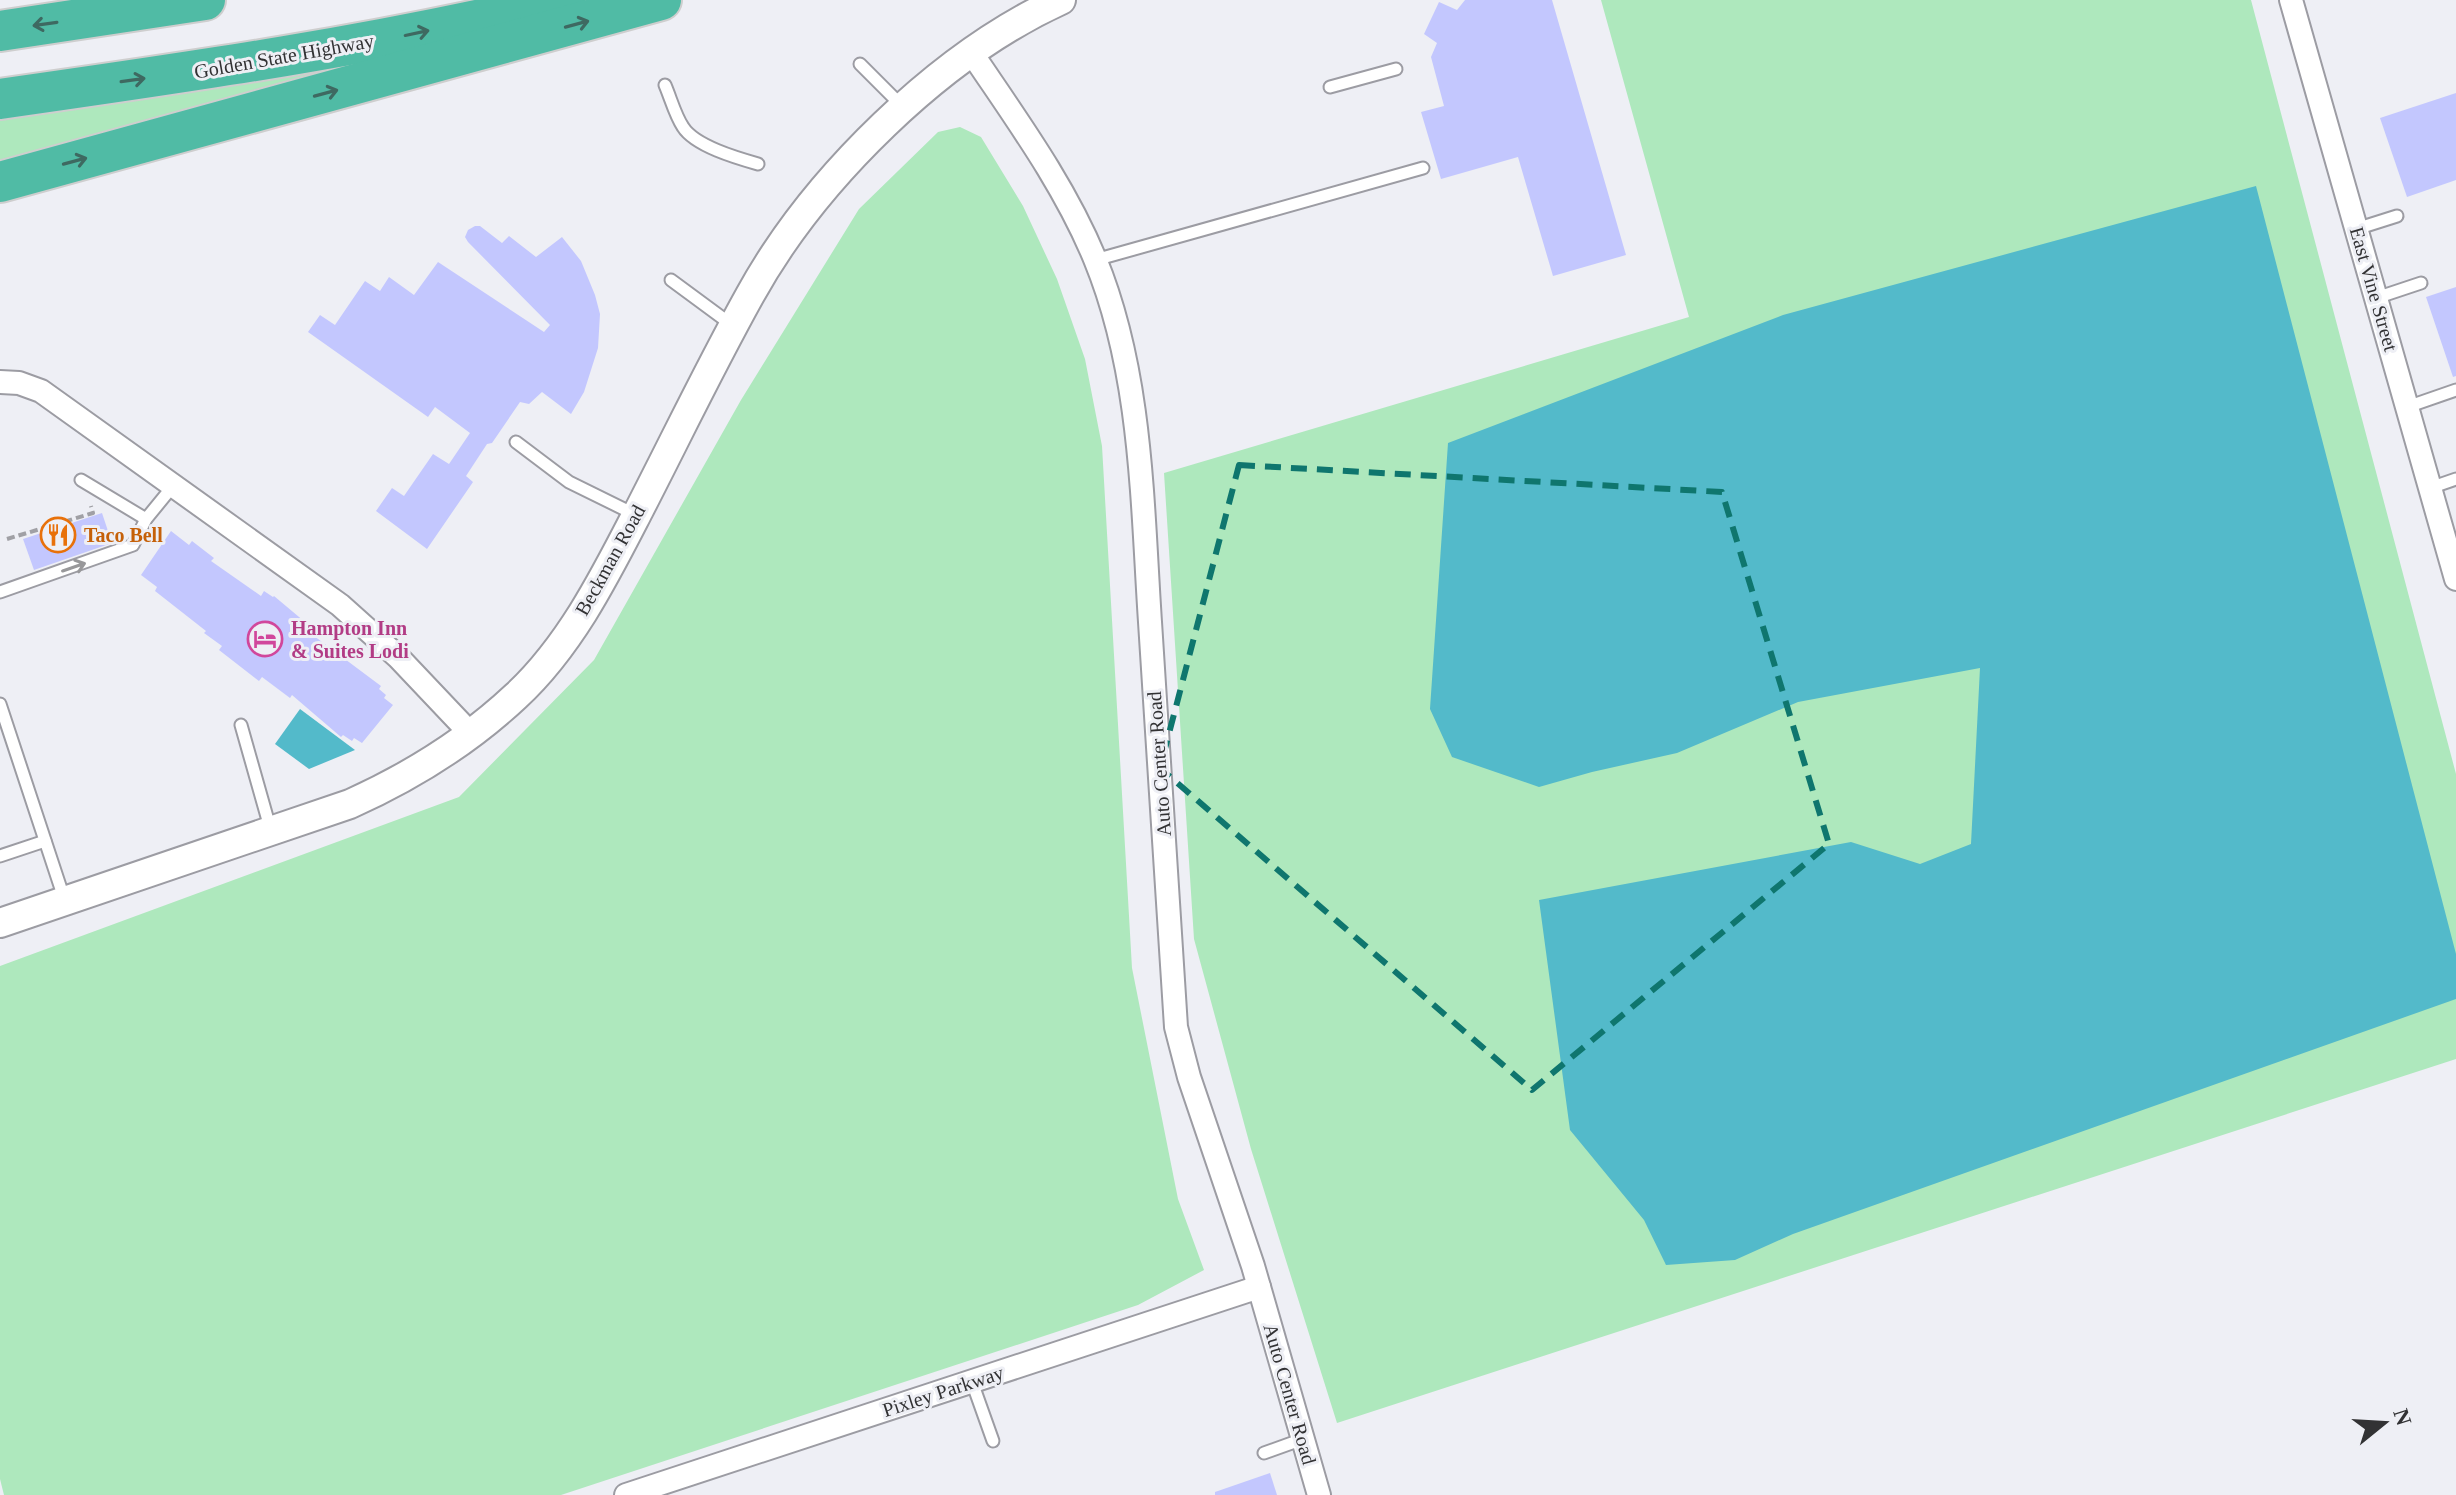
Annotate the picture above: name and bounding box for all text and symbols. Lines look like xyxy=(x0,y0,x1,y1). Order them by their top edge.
one-way arrow xyxy=(563,16,589,31)
one-way arrow xyxy=(33,17,58,32)
one-way arrow xyxy=(403,25,429,40)
street label: Golden State Highway xyxy=(192,29,376,84)
one-way arrow xyxy=(120,72,145,87)
one-way arrow xyxy=(313,84,339,99)
one-way arrow xyxy=(62,153,88,168)
street label: East Vine Street xyxy=(2346,224,2402,354)
street label: Beckman Road xyxy=(571,501,649,619)
restaurant icon: Taco Bell xyxy=(39,516,77,554)
place label: Taco Bell xyxy=(84,524,163,546)
one-way arrow xyxy=(61,558,86,573)
place label: Hampton Inn & Suites Lodi xyxy=(291,617,409,662)
hotel icon: Hampton Inn & Suites Lodi xyxy=(246,620,284,658)
street label: Auto Center Road xyxy=(1143,691,1175,837)
street label: Auto Center Road xyxy=(1259,1321,1321,1467)
street label: Pixley Parkway xyxy=(880,1361,1007,1422)
north arrow xyxy=(2344,1383,2424,1463)
text: N xyxy=(2388,1406,2417,1428)

